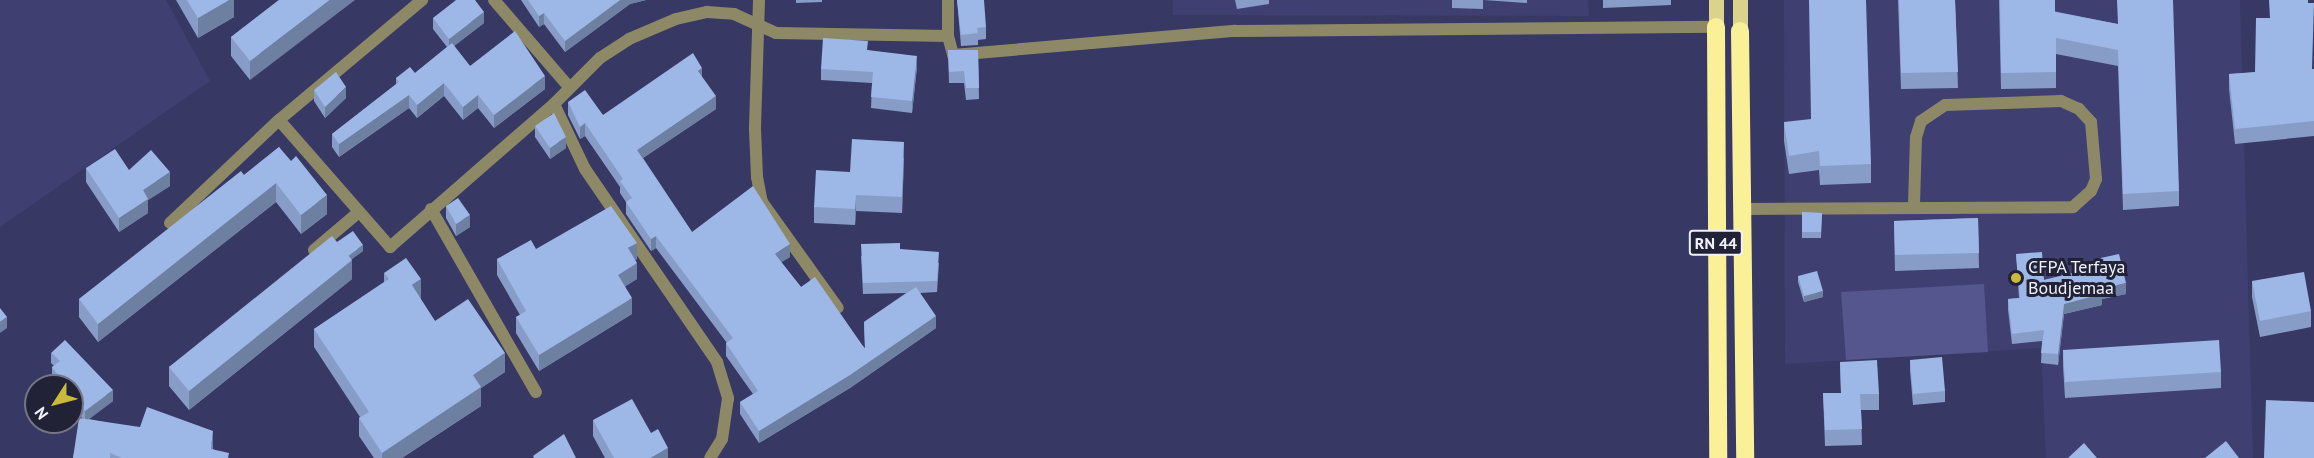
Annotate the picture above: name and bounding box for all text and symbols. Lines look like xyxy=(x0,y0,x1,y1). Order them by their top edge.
road number: RN 44 xyxy=(1688,230,1744,256)
place label: CFPA Terfaya Boudjemaa xyxy=(2028,257,2127,300)
marker: CFPA Terfaya Boudjemaa xyxy=(2009,271,2023,285)
north arrow xyxy=(24,374,84,434)
text: N xyxy=(30,403,52,424)

